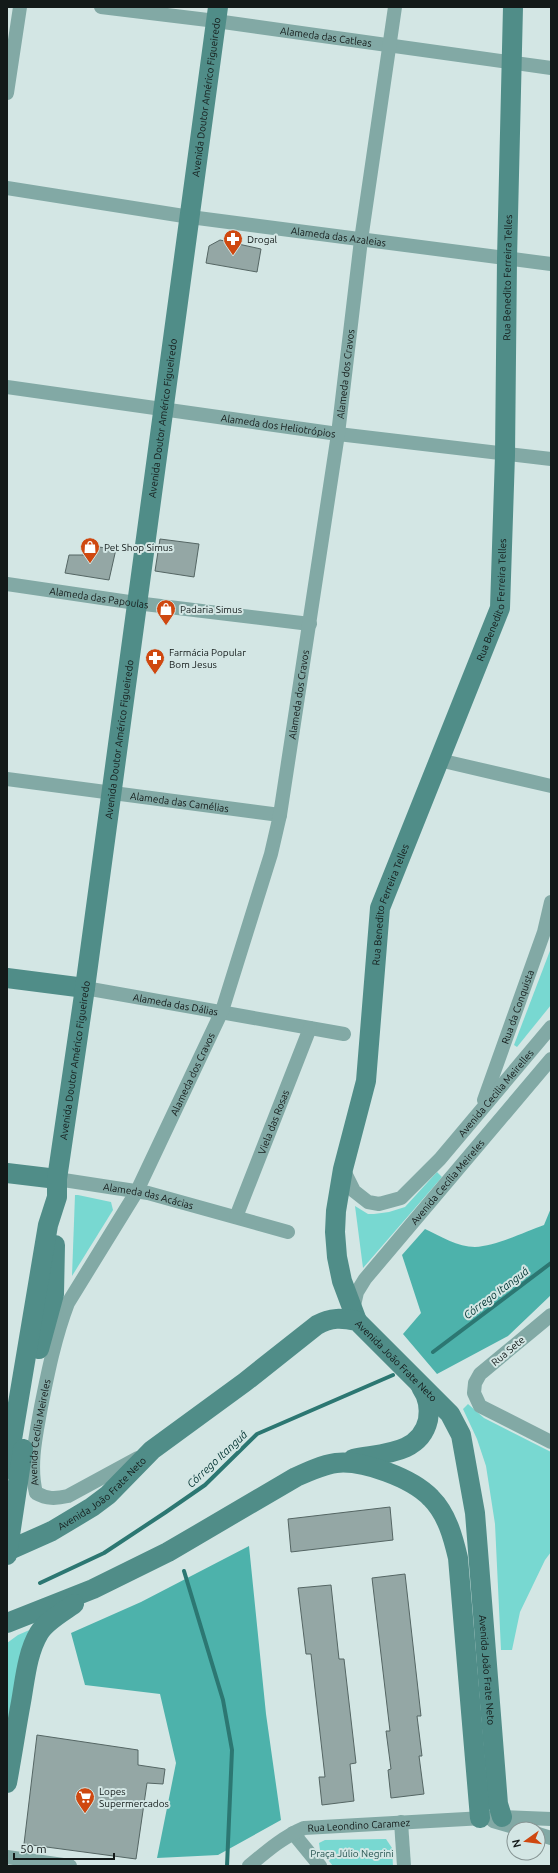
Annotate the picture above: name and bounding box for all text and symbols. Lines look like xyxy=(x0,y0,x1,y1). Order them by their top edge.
street label: Avenida Doutor Américo Figueiredo xyxy=(190,17,222,177)
street label: Alameda das Catleas xyxy=(280,25,373,48)
street label: Rua Benedito Ferreira Telles xyxy=(501,214,514,341)
street label: Alameda das Azaleias xyxy=(290,225,387,248)
pharmacy icon: Drogal xyxy=(222,228,244,256)
place label: Drogal xyxy=(247,234,278,245)
street label: Alameda dos Cravos xyxy=(334,329,356,419)
street label: Avenida Doutor Américo Figueiredo xyxy=(146,338,179,498)
street label: Alameda dos Heliotrópios xyxy=(220,412,336,439)
shop icon: Pet Shop Simus xyxy=(79,536,101,564)
street label: Rua Benedito Ferreira Telles xyxy=(474,538,508,663)
place label: Pet Shop Simus xyxy=(104,542,173,553)
street label: Alameda das Papoulas xyxy=(49,585,149,610)
shop icon: Padaria Simus xyxy=(155,598,177,626)
place label: Padaria Simus xyxy=(180,604,242,615)
pharmacy icon: Farmácia Popular Bom Jesus xyxy=(144,647,166,675)
place label: Farmácia Popular Bom Jesus xyxy=(169,647,246,670)
street label: Alameda dos Cravos xyxy=(286,649,311,740)
street label: Avenida Doutor Américo Figueiredo xyxy=(102,659,135,819)
street label: Alameda das Camélias xyxy=(130,790,229,814)
street label: Rua Benedito Ferreira Telles xyxy=(370,842,411,966)
street label: Rua da Conquista xyxy=(499,968,536,1045)
street label: Avenida Doutor Américo Figueiredo xyxy=(57,980,91,1140)
street label: Alameda das Dálias xyxy=(132,991,219,1017)
street label: Alameda dos Cravos xyxy=(168,1031,216,1117)
street label: Avenida Cecilia Meirelles xyxy=(456,1047,535,1139)
street label: Viela das Rosas xyxy=(256,1088,291,1156)
street label: Avenida Cecília Meireles xyxy=(408,1137,486,1227)
street label: Alameda das Acácias xyxy=(103,1181,195,1211)
water label: Córrego Itanguá xyxy=(461,1265,531,1321)
street label: Avenida João Frate Neto xyxy=(354,1318,440,1404)
street label: Rua Sete xyxy=(489,1334,527,1368)
street label: Avenida Cecília Meireles xyxy=(28,1378,52,1487)
water label: Córrego Itanguá xyxy=(184,1428,250,1490)
street label: Avenida João Frate Neto xyxy=(56,1454,148,1532)
street label: Avenida João Frate Neto xyxy=(478,1614,497,1726)
supermarket icon: Lopes Supermercados xyxy=(74,1786,96,1814)
place label: Lopes Supermercados xyxy=(99,1786,169,1809)
street label: Rua Leondino Caramez xyxy=(307,1817,411,1833)
north arrow xyxy=(506,1821,546,1861)
scale bar xyxy=(14,1835,114,1861)
text: N xyxy=(509,1838,523,1849)
text: 50 m xyxy=(20,1842,47,1855)
park label: Praça Júlio Negrini xyxy=(310,1848,394,1859)

